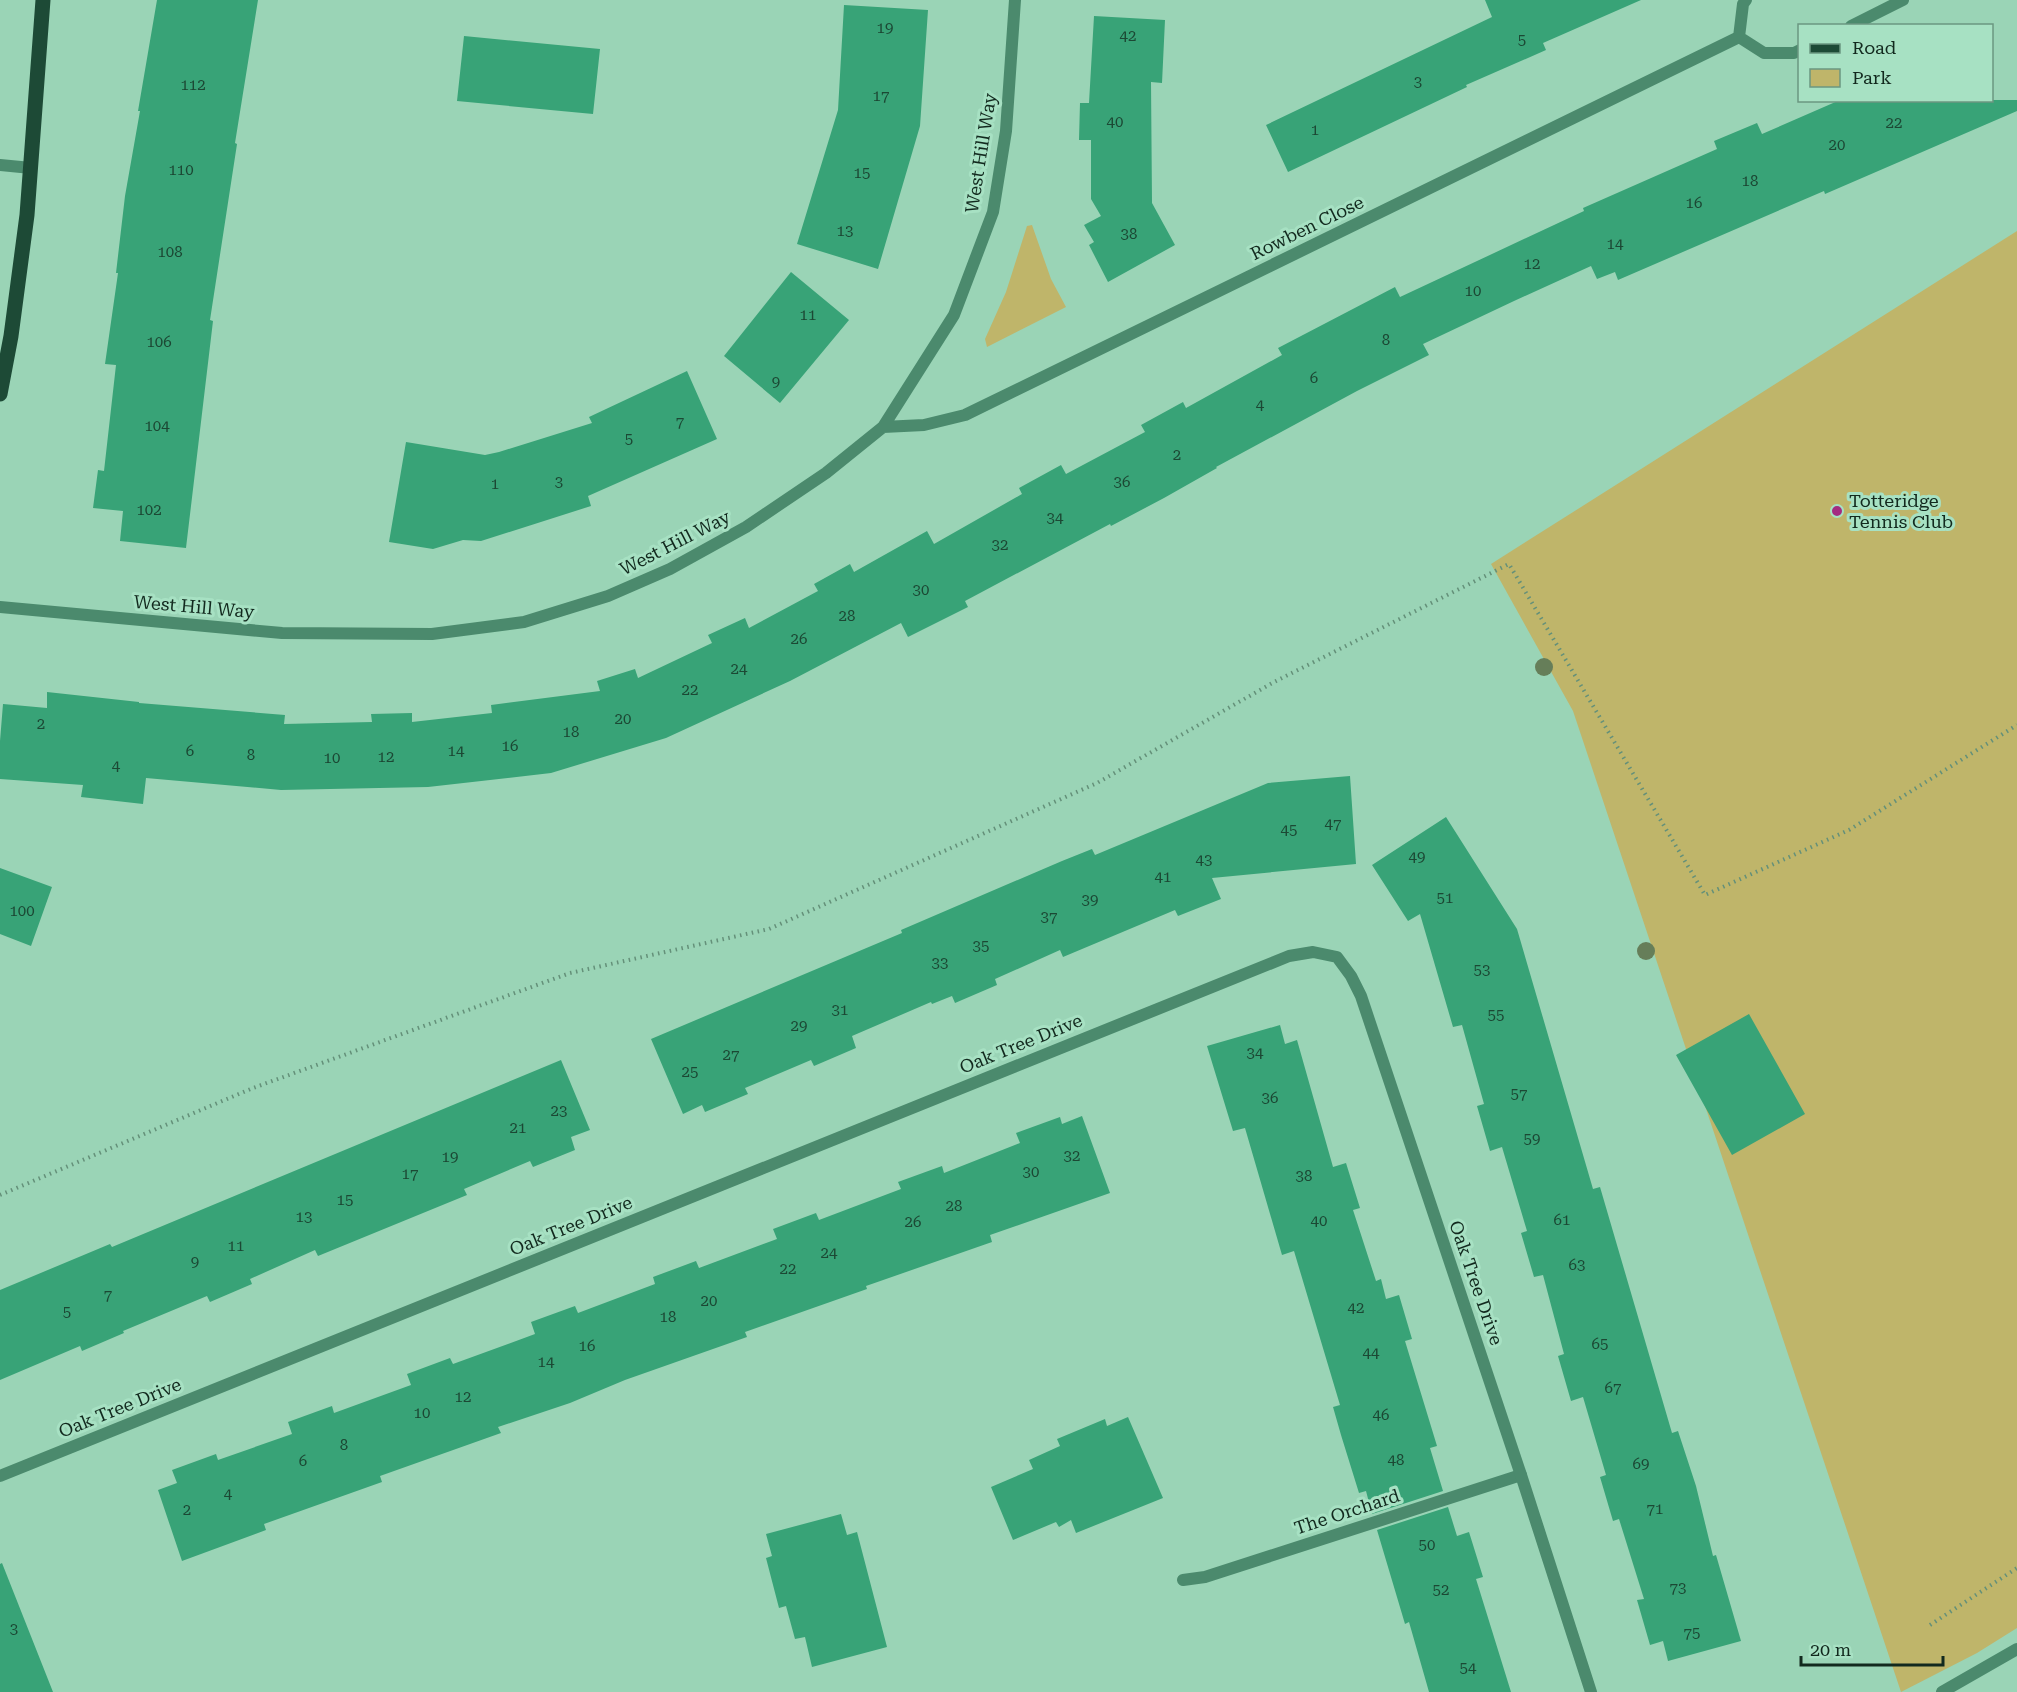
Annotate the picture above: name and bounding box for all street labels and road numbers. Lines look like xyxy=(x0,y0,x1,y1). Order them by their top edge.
street label: West Hill Way xyxy=(961,91,1000,214)
street label: Rowben Close xyxy=(1247,191,1367,264)
street label: West Hill Way xyxy=(616,506,734,579)
street label: West Hill Way xyxy=(133,591,256,622)
street label: Oak Tree Drive xyxy=(956,1009,1085,1078)
street label: Oak Tree Drive xyxy=(506,1191,635,1260)
street label: Oak Tree Drive xyxy=(1445,1218,1508,1348)
street label: Oak Tree Drive xyxy=(55,1373,184,1442)
street label: The Orchard xyxy=(1291,1484,1403,1538)

